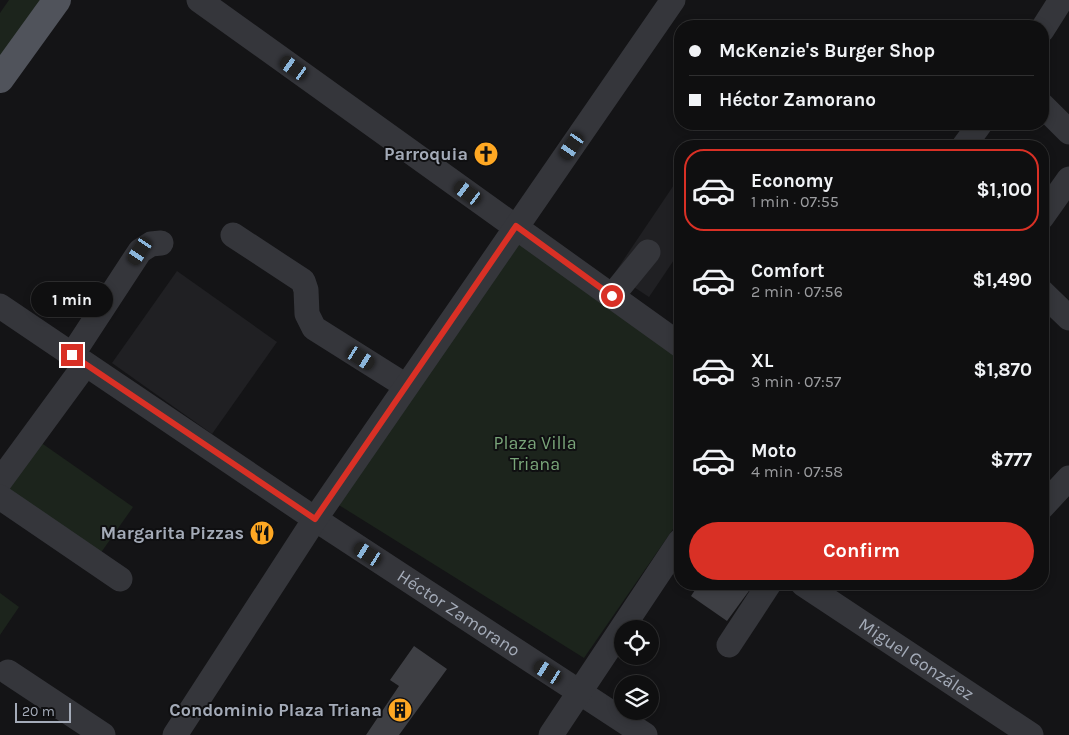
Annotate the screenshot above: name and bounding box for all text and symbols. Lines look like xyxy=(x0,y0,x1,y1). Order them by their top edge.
text: McKenzie's Burger Shop xyxy=(719,40,935,62)
car xyxy=(277,53,310,83)
text: Héctor Zamorano xyxy=(719,89,876,111)
car xyxy=(557,129,586,163)
church icon: Parroquia xyxy=(473,141,499,167)
place label: Parroquia xyxy=(384,143,468,165)
icon: car xyxy=(691,168,736,213)
text: Economy xyxy=(751,170,833,192)
car xyxy=(451,178,484,208)
text: $1,100 xyxy=(977,179,1032,201)
text: 1 min · 07:55 xyxy=(751,192,839,211)
car xyxy=(125,234,154,268)
icon: car xyxy=(691,258,736,303)
text: Comfort xyxy=(751,260,825,282)
text: $1,490 xyxy=(972,269,1032,291)
callout: 1 min xyxy=(31,282,113,318)
text: 2 min · 07:56 xyxy=(751,282,843,301)
route start xyxy=(601,285,623,307)
text: 1 min xyxy=(52,290,92,309)
route end xyxy=(61,344,83,366)
car xyxy=(344,344,377,372)
icon: car xyxy=(691,348,736,393)
text: XL xyxy=(751,350,773,372)
text: $1,870 xyxy=(974,359,1032,381)
text: 3 min · 07:57 xyxy=(751,372,841,391)
park label: Plaza Villa Triana xyxy=(493,432,577,475)
icon: car xyxy=(691,438,736,483)
text: Moto xyxy=(751,440,797,462)
text: $777 xyxy=(991,449,1032,471)
text: 4 min · 07:58 xyxy=(751,462,843,481)
restaurant icon: Margarita Pizzas xyxy=(249,520,275,546)
place label: Margarita Pizzas xyxy=(100,522,244,544)
button: Confirm xyxy=(689,522,1034,580)
car xyxy=(351,540,384,568)
street label: Héctor Zamorano xyxy=(393,565,524,661)
street label: Miguel González xyxy=(854,613,978,705)
map controls xyxy=(614,620,659,720)
button: locate xyxy=(614,620,659,665)
car xyxy=(531,658,564,686)
button: layers xyxy=(614,675,659,720)
building icon: Condominio Plaza Triana xyxy=(387,697,413,723)
place label: Condominio Plaza Triana xyxy=(169,699,382,721)
scale bar xyxy=(15,700,71,723)
text: 20 m xyxy=(22,703,55,720)

